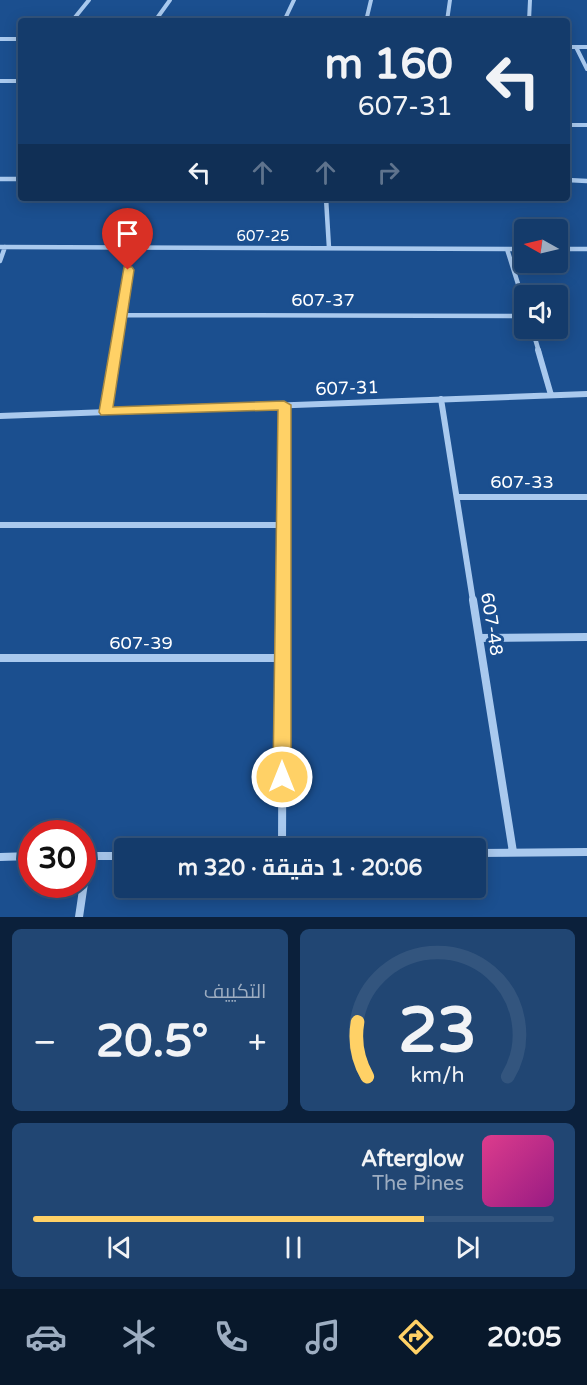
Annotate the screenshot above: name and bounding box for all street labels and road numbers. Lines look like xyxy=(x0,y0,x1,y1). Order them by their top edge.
street label: 607-25 xyxy=(237,227,289,245)
street label: 607-37 xyxy=(291,289,355,311)
street label: 607-31 xyxy=(315,376,379,400)
street label: 607-33 xyxy=(490,471,554,493)
street label: 607-48 xyxy=(476,591,508,657)
street label: 607-39 xyxy=(109,632,173,654)

